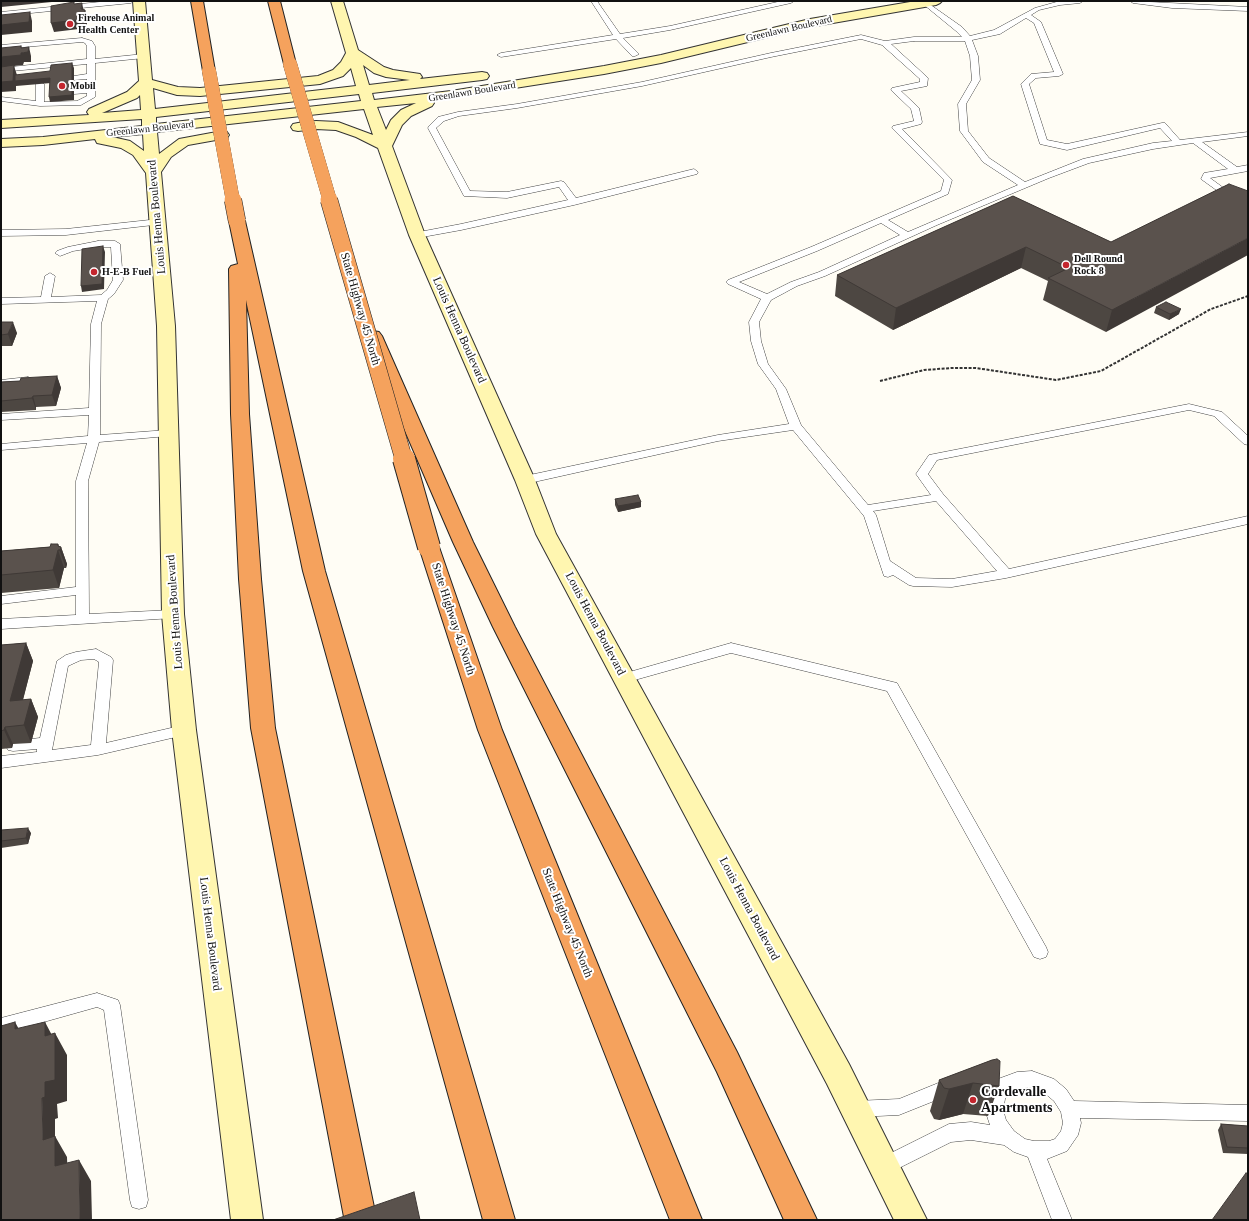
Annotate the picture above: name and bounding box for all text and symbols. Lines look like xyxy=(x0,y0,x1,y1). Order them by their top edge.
place label: Firehouse Animal Health Center xyxy=(78,12,154,36)
street label: Greenlawn Boulevard xyxy=(745,13,833,45)
marker: Firehouse Animal Health Center xyxy=(65,19,75,29)
street label: Greenlawn Boulevard xyxy=(428,79,516,105)
place label: Mobil xyxy=(70,80,96,92)
marker: Mobil xyxy=(57,81,67,91)
street label: Greenlawn Boulevard xyxy=(106,118,194,140)
street label: Louis Henna Boulevard xyxy=(145,159,169,275)
street label: State Highway 45 North xyxy=(337,251,383,367)
place label: Dell Round Rock 8 xyxy=(1074,253,1123,276)
marker: Dell Round Rock 8 xyxy=(1061,260,1071,270)
place label: H-E-B Fuel xyxy=(102,266,151,278)
marker: H-E-B Fuel xyxy=(89,267,99,277)
street label: Louis Henna Boulevard xyxy=(429,275,489,385)
street label: Louis Henna Boulevard xyxy=(164,554,186,670)
street label: State Highway 45 North xyxy=(428,561,478,677)
street label: Louis Henna Boulevard xyxy=(562,570,628,678)
street label: Louis Henna Boulevard xyxy=(716,855,782,963)
street label: State Highway 45 North xyxy=(538,866,596,980)
street label: Louis Henna Boulevard xyxy=(196,876,224,992)
place label: Cordevalle Apartments xyxy=(981,1084,1053,1116)
marker: Cordevalle Apartments xyxy=(968,1095,978,1105)

